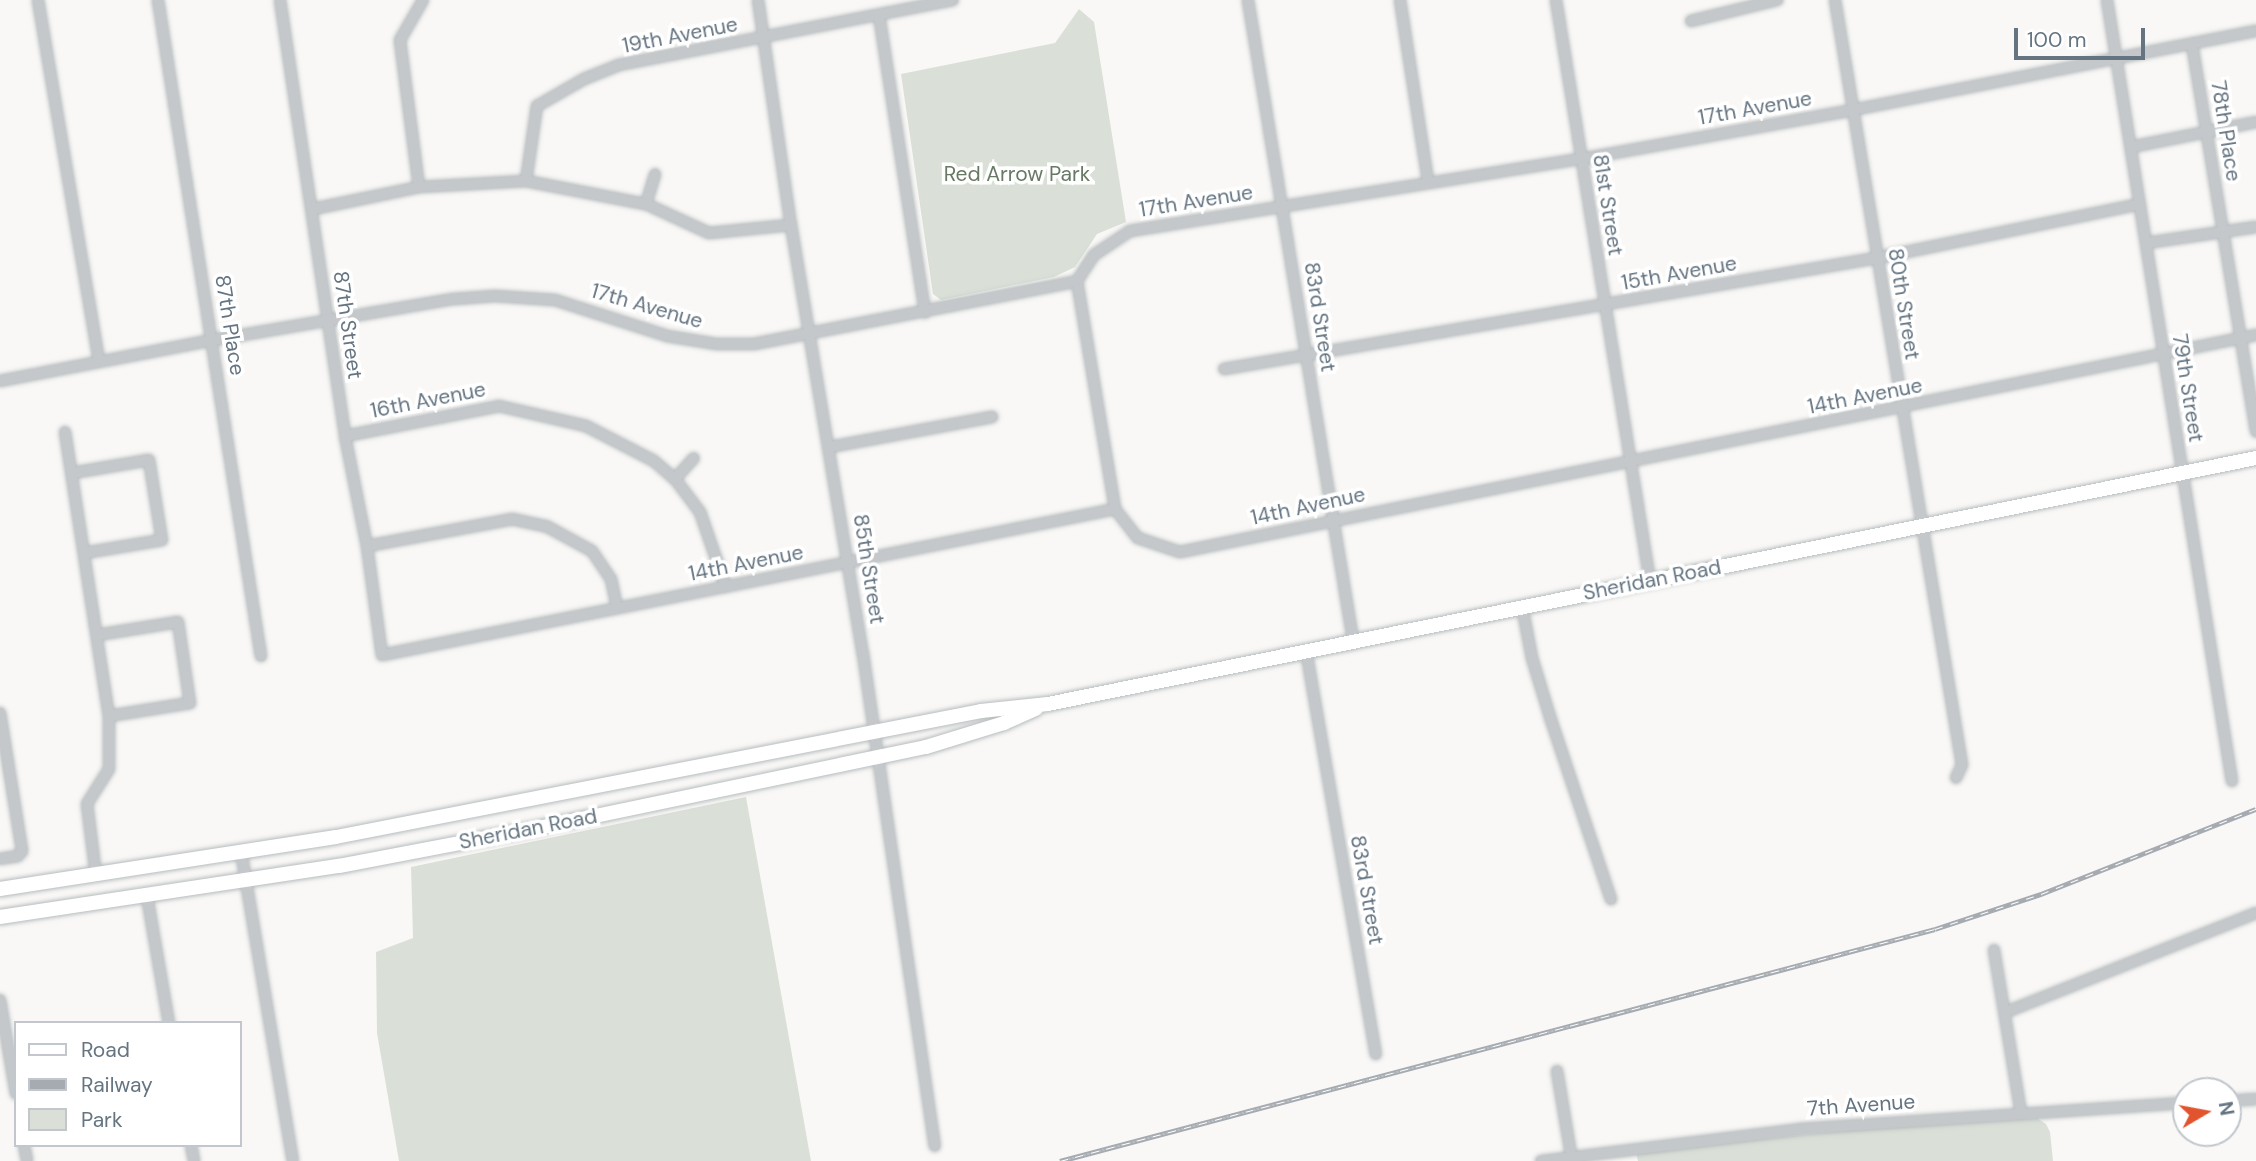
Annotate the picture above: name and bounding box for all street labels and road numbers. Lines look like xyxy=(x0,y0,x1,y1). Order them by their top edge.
street label: 19th Avenue xyxy=(620,11,740,59)
street label: 78th Place xyxy=(2206,79,2246,183)
street label: 17th Avenue xyxy=(1696,86,1814,130)
street label: 81st Street xyxy=(1588,153,1628,257)
street label: 17th Avenue xyxy=(1137,180,1255,222)
street label: 80th Street xyxy=(1883,246,1925,362)
street label: 15th Avenue xyxy=(1619,250,1739,296)
street label: 83rd Street xyxy=(1299,260,1341,374)
street label: 87th Street xyxy=(328,269,368,381)
street label: 87th Place xyxy=(210,273,250,377)
street label: 17th Avenue xyxy=(588,278,706,334)
street label: 79th Street xyxy=(2167,332,2209,444)
street label: 14th Avenue xyxy=(1805,373,1925,419)
street label: 16th Avenue xyxy=(368,376,488,424)
street label: 14th Avenue xyxy=(1248,482,1368,530)
street label: 85th Street xyxy=(848,512,890,626)
street label: 14th Avenue xyxy=(686,540,806,586)
street label: Sheridan Road xyxy=(1581,554,1723,606)
street label: Sheridan Road xyxy=(457,803,599,855)
street label: 83rd Street xyxy=(1345,833,1389,947)
street label: 7th Avenue xyxy=(1806,1089,1916,1121)

